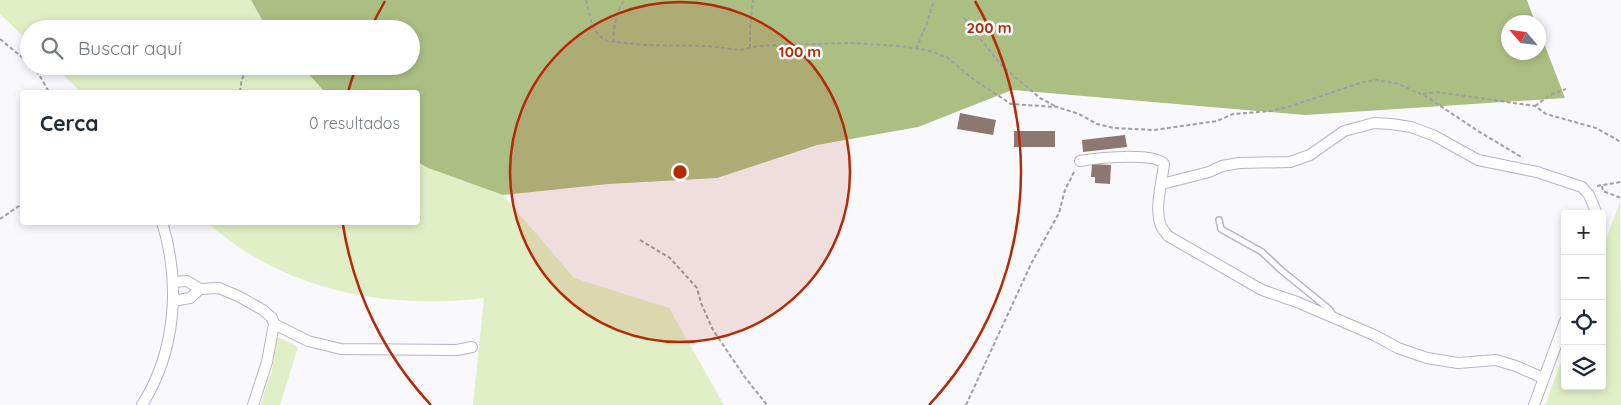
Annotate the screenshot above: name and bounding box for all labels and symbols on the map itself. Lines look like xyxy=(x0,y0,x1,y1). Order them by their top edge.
north arrow xyxy=(1501,15,1546,60)
text: 200 m xyxy=(967,18,1012,37)
text: 100 m xyxy=(779,42,821,61)
centre of rings xyxy=(671,163,689,181)

